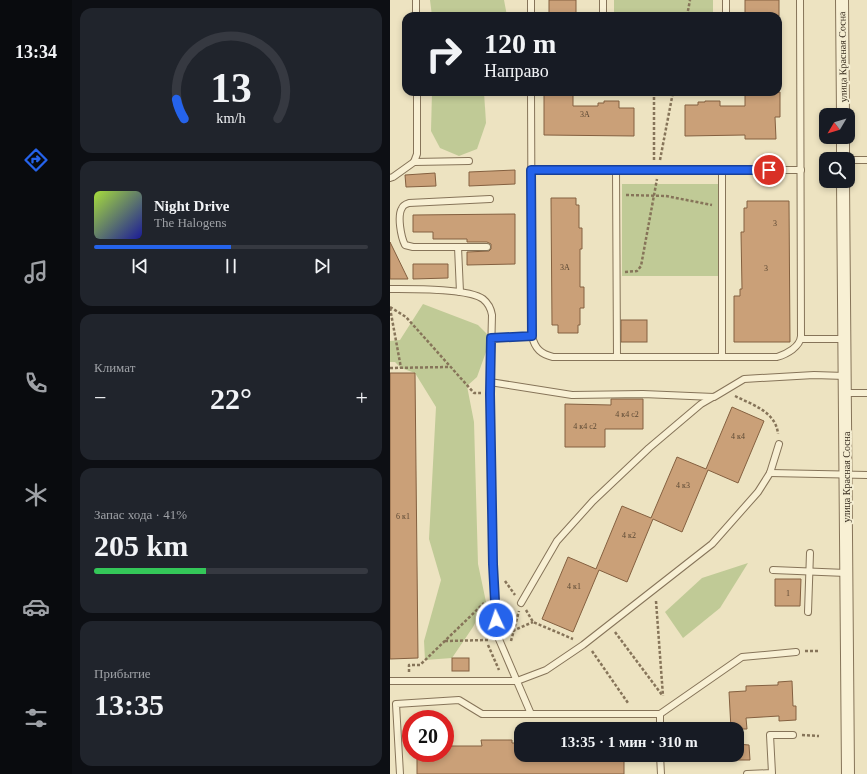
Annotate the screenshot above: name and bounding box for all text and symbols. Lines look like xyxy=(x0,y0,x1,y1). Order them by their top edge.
street label: улица Красная Сосна xyxy=(836,11,849,102)
icon: right xyxy=(418,28,470,80)
text: 120 m xyxy=(484,28,556,59)
text: 13:34 xyxy=(15,42,57,62)
text: Направо xyxy=(484,61,549,81)
text: 13 xyxy=(210,64,252,110)
north arrow xyxy=(819,108,855,144)
map controls xyxy=(819,108,855,188)
text: km/h xyxy=(216,109,246,125)
house number: 3А xyxy=(580,110,590,119)
icon: directions xyxy=(22,146,50,174)
button: search xyxy=(819,152,855,188)
pin xyxy=(752,153,786,187)
icon: arrive xyxy=(758,159,780,181)
text: Night Drive xyxy=(154,198,229,214)
text: The Halogens xyxy=(154,215,227,230)
house number: 3 xyxy=(773,219,777,228)
icon: previous xyxy=(129,255,151,277)
icon: pause xyxy=(220,255,242,277)
icon: next xyxy=(311,255,333,277)
icon: music xyxy=(22,258,50,286)
house number: 3А xyxy=(560,263,570,272)
house number: 3 xyxy=(764,264,768,273)
text: Климат xyxy=(94,360,135,375)
icon: phone xyxy=(22,369,50,397)
text: 22° xyxy=(210,382,252,415)
text: − xyxy=(94,385,106,410)
text: + xyxy=(356,385,368,410)
house number: 4 к4 с2 xyxy=(615,410,639,419)
house number: 4 к4 с2 xyxy=(573,422,597,431)
street label: улица Красная Сосна xyxy=(841,431,852,522)
house number: 4 к4 xyxy=(731,432,745,441)
icon: climate xyxy=(22,481,50,509)
house number: 4 к3 xyxy=(676,481,690,490)
text: Запас хода · 41% xyxy=(94,507,187,522)
house number: 6 к1 xyxy=(396,512,410,521)
text: 205 km xyxy=(94,529,188,562)
house number: 4 к2 xyxy=(622,531,636,540)
house number: 4 к1 xyxy=(567,582,581,591)
house number: 1 xyxy=(786,589,790,598)
icon: car xyxy=(22,593,50,621)
position arrow xyxy=(475,599,517,641)
text: Прибытие xyxy=(94,666,151,681)
text: 13:35 xyxy=(94,688,164,721)
icon: filters xyxy=(22,704,50,732)
speed limit sign: 20 xyxy=(402,710,454,762)
text: 13:35 · 1 мин · 310 m xyxy=(560,734,698,750)

